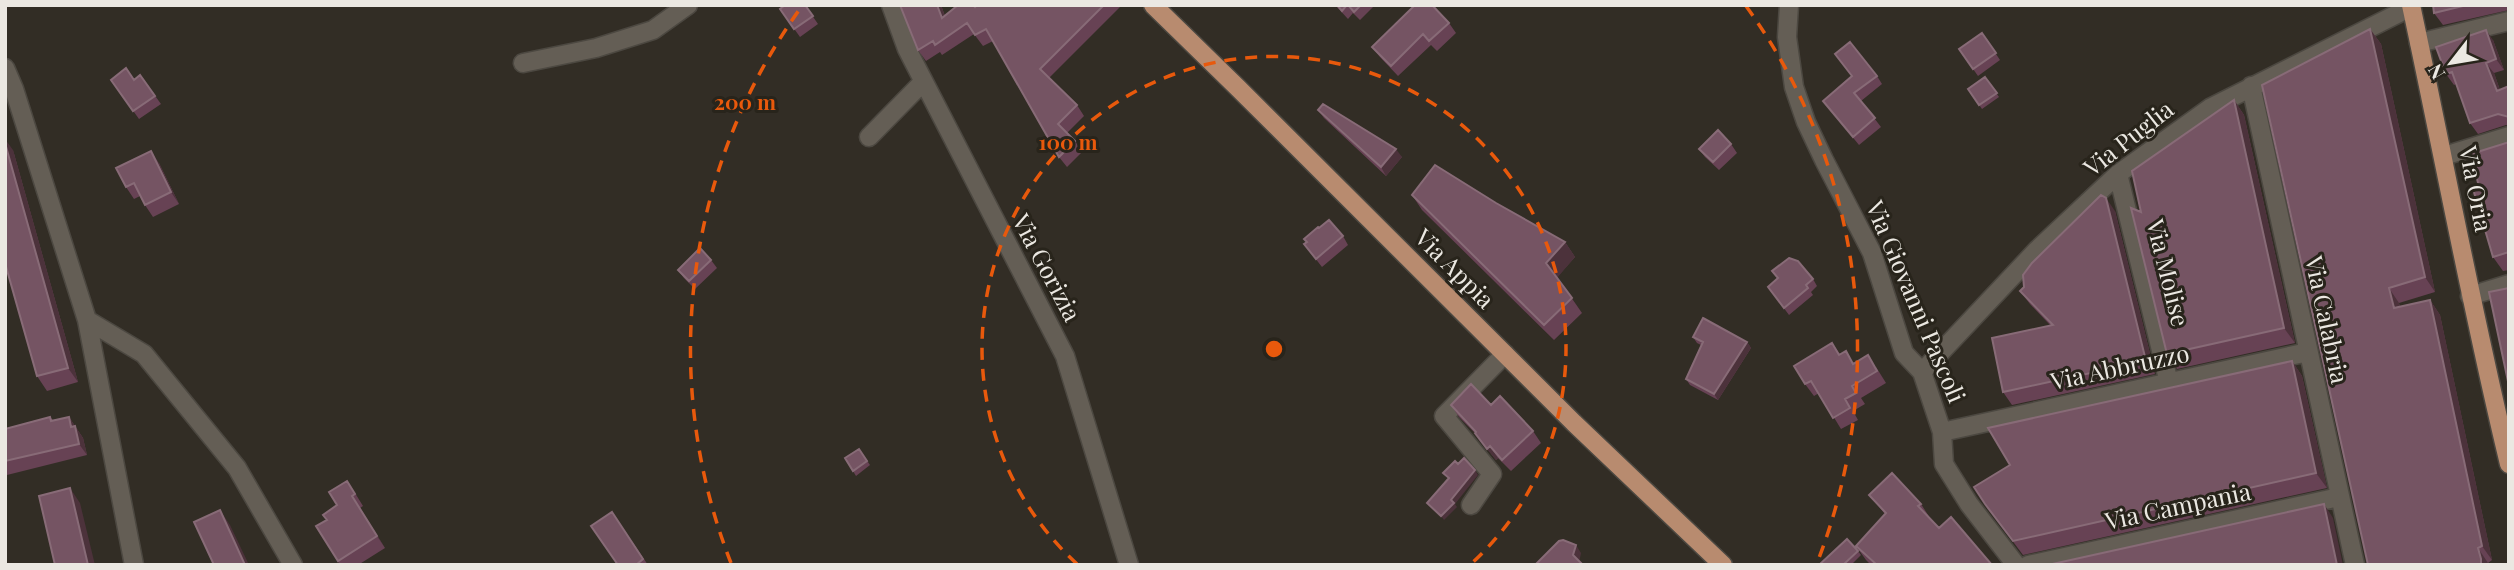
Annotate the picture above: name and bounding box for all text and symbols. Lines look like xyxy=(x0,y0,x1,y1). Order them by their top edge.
north arrow xyxy=(2416,28,2486,98)
text: N xyxy=(2421,59,2450,85)
text: 200 m xyxy=(714,87,776,115)
street label: Via Puglia xyxy=(2076,92,2179,183)
text: 100 m xyxy=(1038,127,1098,155)
street label: Via Oria xyxy=(2453,142,2501,234)
street label: Via Giovanni Pascoli xyxy=(1859,195,1974,407)
street label: Via Gorizia xyxy=(1006,207,1089,326)
street label: Via Molise xyxy=(2140,215,2198,329)
street label: Via Appia xyxy=(1408,220,1502,314)
street label: Via Calabria xyxy=(2299,252,2357,386)
street label: Via Abbruzzo xyxy=(2046,336,2192,397)
centre of rings xyxy=(1262,337,1286,361)
street label: Via Campania xyxy=(2101,474,2253,536)

